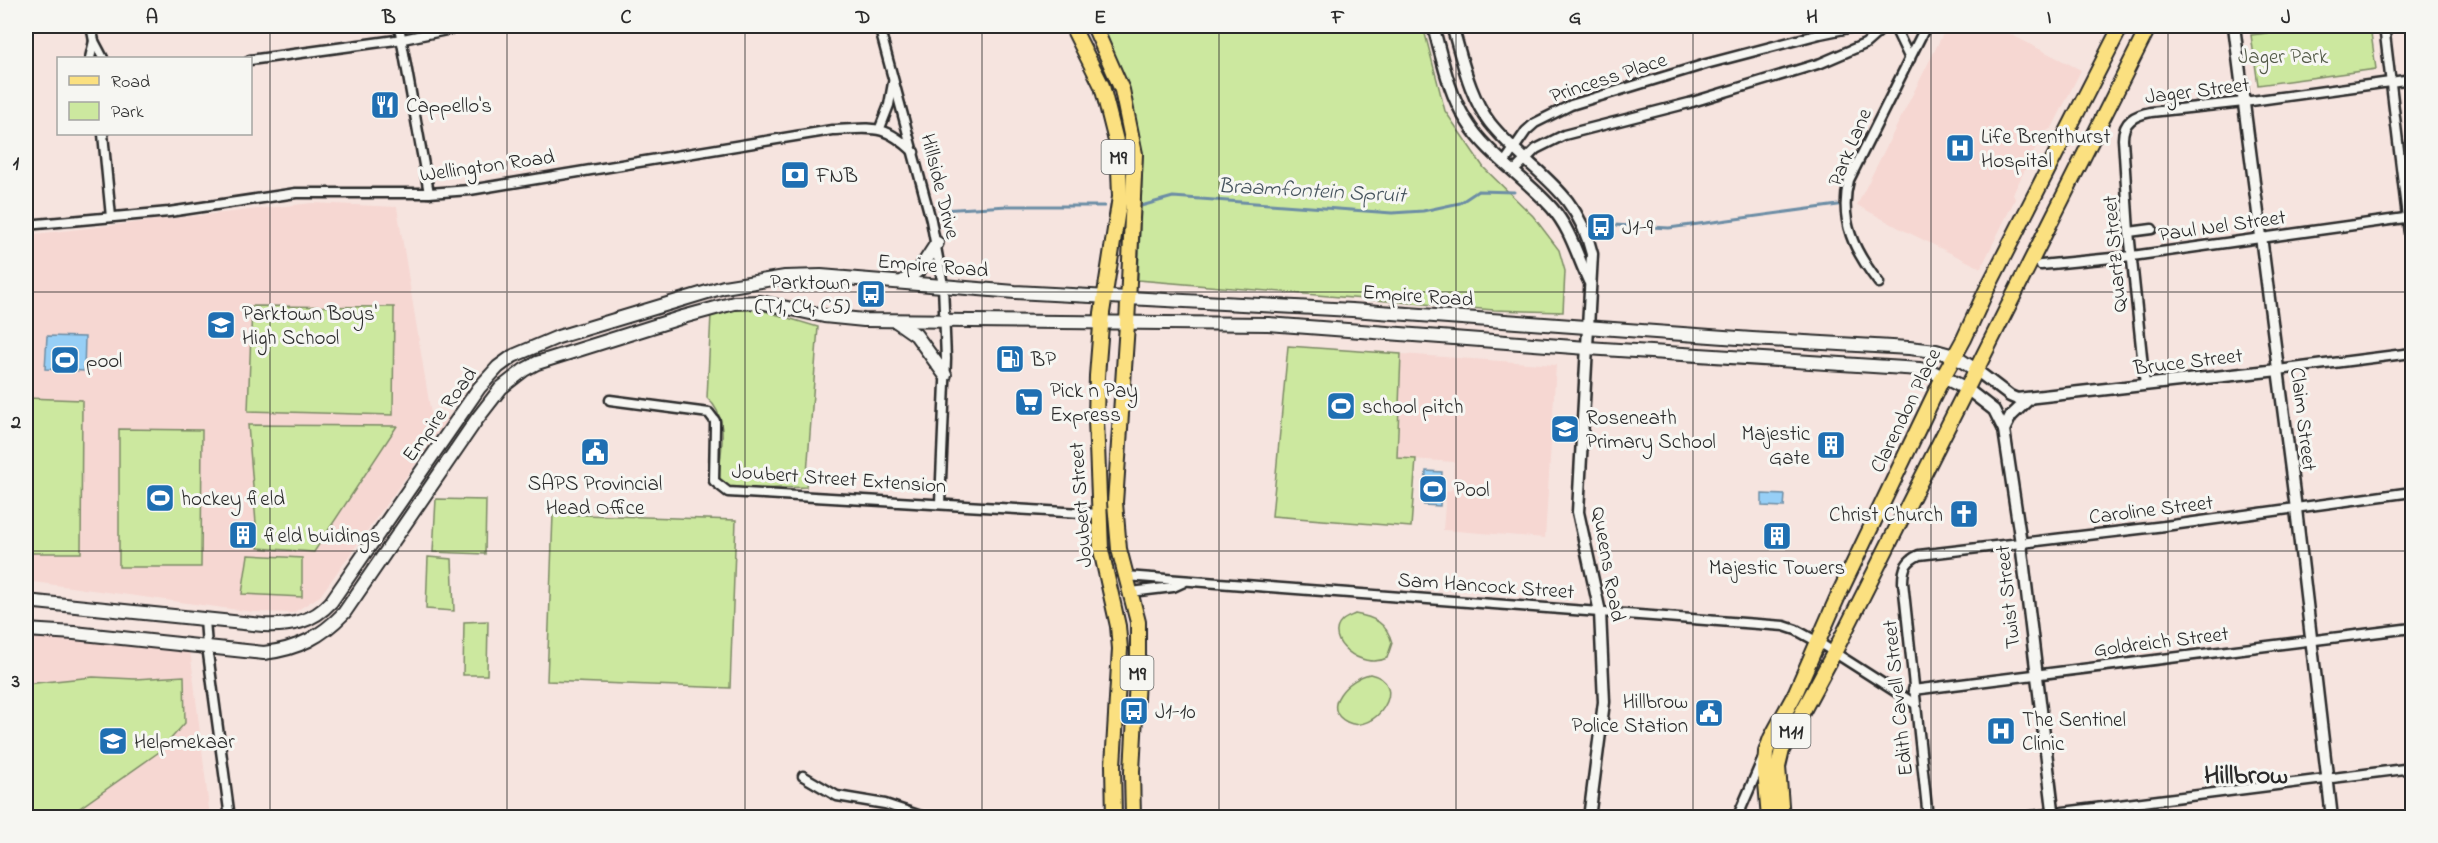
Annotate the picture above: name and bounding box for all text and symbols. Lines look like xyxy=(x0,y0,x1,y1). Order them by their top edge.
text: A xyxy=(146,4,158,33)
text: B xyxy=(381,4,396,33)
text: C xyxy=(621,4,632,33)
text: D xyxy=(855,4,870,33)
text: E xyxy=(1094,4,1106,33)
text: F xyxy=(1331,4,1345,33)
text: G xyxy=(1569,4,1582,33)
text: H xyxy=(1806,4,1818,33)
text: I xyxy=(2047,4,2052,33)
text: J xyxy=(2281,4,2291,33)
park label: Jager Park xyxy=(2238,43,2329,75)
street label: Princess Place xyxy=(1546,46,1672,112)
legend xyxy=(57,57,252,135)
text: Road xyxy=(111,70,150,96)
street label: Jager Street xyxy=(2143,71,2251,115)
restaurant icon: Cappello's xyxy=(369,89,401,121)
place label: Cappello's xyxy=(406,92,492,122)
text: Park xyxy=(111,100,144,126)
street label: Park Lane xyxy=(1821,104,1881,191)
place label: Life Brenthurst Hospital xyxy=(1981,123,2111,177)
street label: Hillside Drive xyxy=(911,131,967,243)
hospital icon: Life Brenthurst Hospital xyxy=(1944,132,1976,164)
road number: M9 xyxy=(1102,140,1134,174)
street label: Wellington Road xyxy=(418,143,557,193)
text: 1 xyxy=(13,150,20,179)
bank icon: FNB xyxy=(779,159,811,191)
place label: FNB xyxy=(815,162,858,192)
water label: Braamfontein Spruit xyxy=(1217,171,1409,213)
street label: Quartz Street xyxy=(2096,194,2136,314)
street label: Paul Nel Street xyxy=(2157,203,2288,251)
bus stop icon: J1-9 xyxy=(1585,211,1617,243)
place label: J1-9 xyxy=(1622,214,1654,244)
street label: Empire Road xyxy=(876,247,990,287)
place label: Parktown (T1, C4, C5) xyxy=(755,269,850,323)
bus stop icon: Parktown (T1, C4, C5) xyxy=(855,278,887,310)
street label: Empire Road xyxy=(1361,278,1474,316)
place label: Parktown Boys' High School xyxy=(242,300,377,356)
school or university icon: Parktown Boys' High School xyxy=(205,309,237,341)
street label: Bruce Street xyxy=(2131,341,2244,385)
fuel station icon: BP xyxy=(994,343,1026,375)
street label: Clarendon Place xyxy=(1864,343,1950,478)
sports icon: pool xyxy=(49,344,81,376)
place label: BP xyxy=(1030,346,1056,376)
place label: pool xyxy=(86,347,122,377)
street label: Empire Road xyxy=(396,361,486,469)
street label: Claim Street xyxy=(2281,365,2323,473)
place label: Pick n Pay Express xyxy=(1050,377,1138,431)
supermarket icon: Pick n Pay Express xyxy=(1013,386,1045,418)
sports icon: school pitch xyxy=(1325,390,1357,422)
place label: school pitch xyxy=(1362,393,1464,423)
place label: Roseneath Primary School xyxy=(1586,404,1716,460)
text: 2 xyxy=(10,409,21,438)
school or university icon: Roseneath Primary School xyxy=(1549,413,1581,445)
place label: Majestic Gate xyxy=(1741,420,1811,474)
building icon: Majestic Gate xyxy=(1815,429,1847,461)
public building icon: SAPS Provincial Head Office xyxy=(579,436,611,468)
street label: Joubert Street xyxy=(1063,441,1101,568)
street label: Joubert Street Extension xyxy=(730,458,947,502)
place label: SAPS Provincial Head Office xyxy=(528,470,662,524)
sports icon: Pool xyxy=(1417,473,1449,505)
place label: Pool xyxy=(1454,476,1490,506)
sports icon: hockey field xyxy=(144,482,176,514)
place label: hockey field xyxy=(181,485,285,517)
street label: Caroline Street xyxy=(2087,488,2215,533)
church icon: Christ Church xyxy=(1948,498,1980,530)
place label: Christ Church xyxy=(1829,501,1943,531)
street label: Queens Road xyxy=(1582,505,1632,624)
building icon: field buidings xyxy=(227,519,259,551)
building icon: Majestic Towers xyxy=(1761,520,1793,552)
place label: field buidings xyxy=(264,522,380,554)
street label: Twist Street xyxy=(1989,543,2029,650)
place label: Majestic Towers xyxy=(1709,554,1845,584)
street label: Sam Hancock Street xyxy=(1396,566,1575,608)
street label: Edith Cavell Street xyxy=(1876,618,1922,777)
street label: Goldreich Street xyxy=(2092,620,2231,666)
road number: M9 xyxy=(1120,656,1154,690)
text: 3 xyxy=(11,668,20,697)
place label: Hillbrow Police Station xyxy=(1572,688,1688,742)
bus stop icon: J1-10 xyxy=(1118,695,1150,727)
public building icon: Hillbrow Police Station xyxy=(1693,697,1725,729)
place label: J1-10 xyxy=(1155,698,1196,728)
place label: The Sentinel Clinic xyxy=(2022,706,2126,760)
road number: M11 xyxy=(1772,714,1810,748)
hospital icon: The Sentinel Clinic xyxy=(1985,715,2017,747)
school or university icon: Helpmekaar xyxy=(97,725,129,757)
place label: Helpmekaar xyxy=(134,728,235,758)
district label: Hillbrow xyxy=(2204,757,2288,796)

